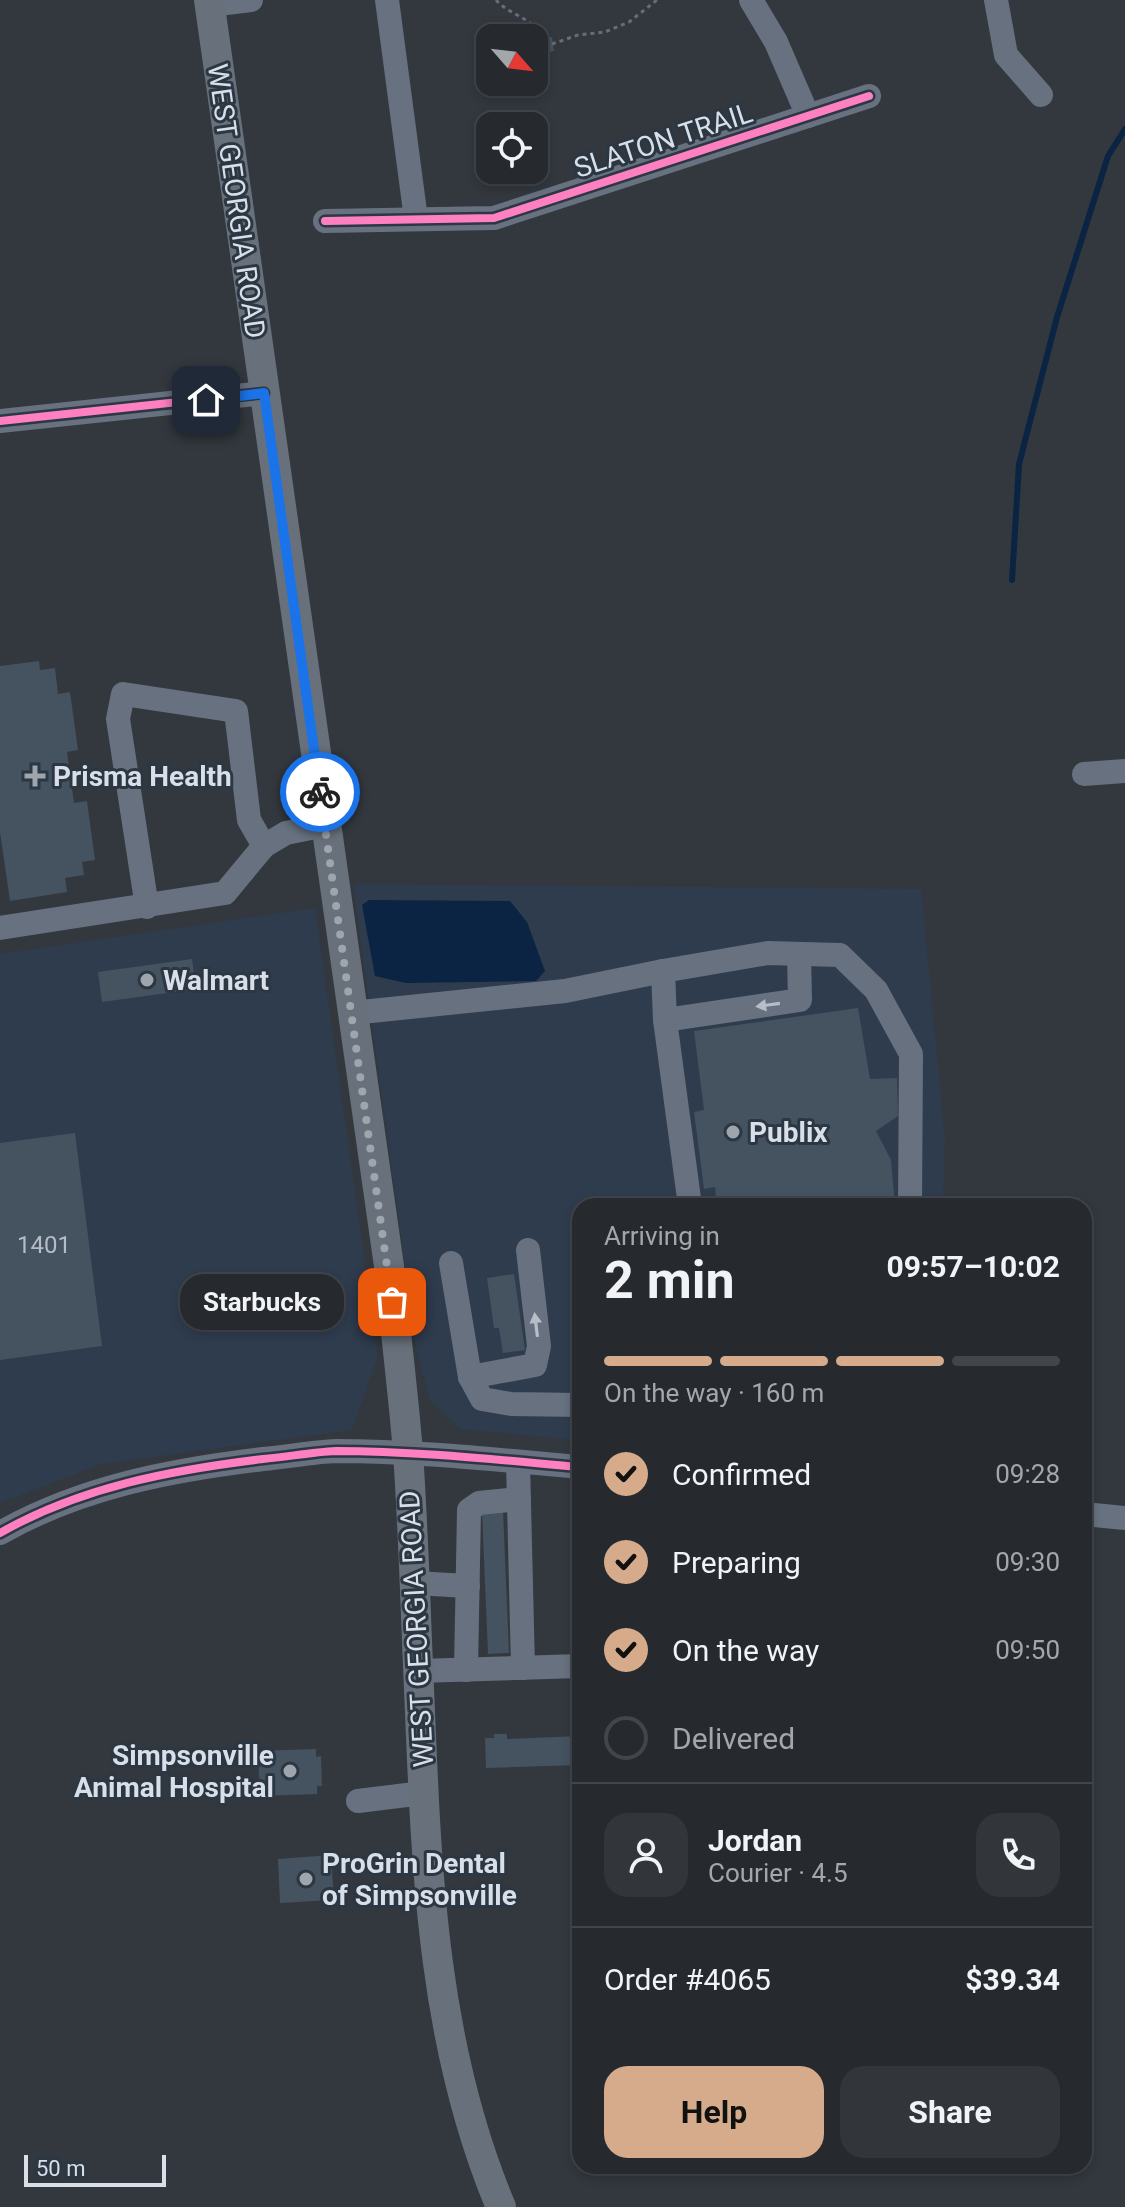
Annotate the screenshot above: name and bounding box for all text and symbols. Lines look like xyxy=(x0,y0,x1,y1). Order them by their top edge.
north arrow xyxy=(476,24,548,96)
map controls xyxy=(476,24,548,184)
street label: WEST GEORGIA ROAD xyxy=(201,62,272,341)
street label: SLATON TRAIL xyxy=(570,96,756,185)
button: locate xyxy=(476,112,548,184)
pin xyxy=(172,366,240,434)
icon: home xyxy=(184,378,228,422)
courier xyxy=(280,752,360,832)
place label: Prisma Health xyxy=(53,760,232,793)
marker: Prisma Health xyxy=(24,765,46,787)
icon: bike xyxy=(298,770,342,814)
place label: Walmart xyxy=(163,964,269,997)
marker: Walmart xyxy=(138,971,156,989)
one-way arrow xyxy=(756,999,781,1012)
place label: Publix xyxy=(749,1116,828,1149)
marker: Publix xyxy=(724,1123,742,1141)
text: Arriving in xyxy=(604,1221,720,1251)
house number: 1401 xyxy=(17,1231,71,1259)
text: 09:57–10:02 xyxy=(886,1249,1060,1284)
text: 2 min xyxy=(604,1250,735,1311)
pin xyxy=(358,1268,426,1336)
callout: Starbucks xyxy=(180,1274,344,1330)
icon: bag xyxy=(370,1280,414,1324)
text: Starbucks xyxy=(203,1287,321,1317)
one-way arrow xyxy=(530,1312,543,1337)
text: On the way · 160 m xyxy=(604,1378,824,1408)
icon: check xyxy=(604,1452,648,1496)
text: Confirmed xyxy=(672,1457,811,1492)
text: 09:28 xyxy=(995,1459,1060,1489)
street label: WEST GEORGIA ROAD xyxy=(393,1490,440,1768)
icon: check xyxy=(604,1540,648,1584)
text: Preparing xyxy=(672,1545,801,1580)
text: 09:30 xyxy=(995,1547,1060,1577)
icon: check xyxy=(604,1628,648,1672)
text: On the way xyxy=(672,1633,819,1668)
text: 09:50 xyxy=(995,1635,1060,1665)
text: Delivered xyxy=(672,1721,795,1756)
place label: Simpsonville Animal Hospital xyxy=(74,1739,274,1804)
marker: Simpsonville Animal Hospital xyxy=(281,1762,299,1780)
button: person xyxy=(604,1813,688,1897)
button: phone xyxy=(976,1813,1060,1897)
text: Jordan xyxy=(708,1823,802,1858)
place label: ProGrin Dental of Simpsonville xyxy=(322,1847,517,1912)
text: Courier · 4.5 xyxy=(708,1858,848,1888)
marker: ProGrin Dental of Simpsonville xyxy=(297,1870,315,1888)
text: Order #4065 xyxy=(604,1962,771,1997)
text: $39.34 xyxy=(965,1962,1060,1997)
button: Help xyxy=(604,2066,824,2158)
button: Share xyxy=(840,2066,1060,2158)
scale bar xyxy=(24,2151,166,2187)
text: 50 m xyxy=(36,2156,85,2181)

